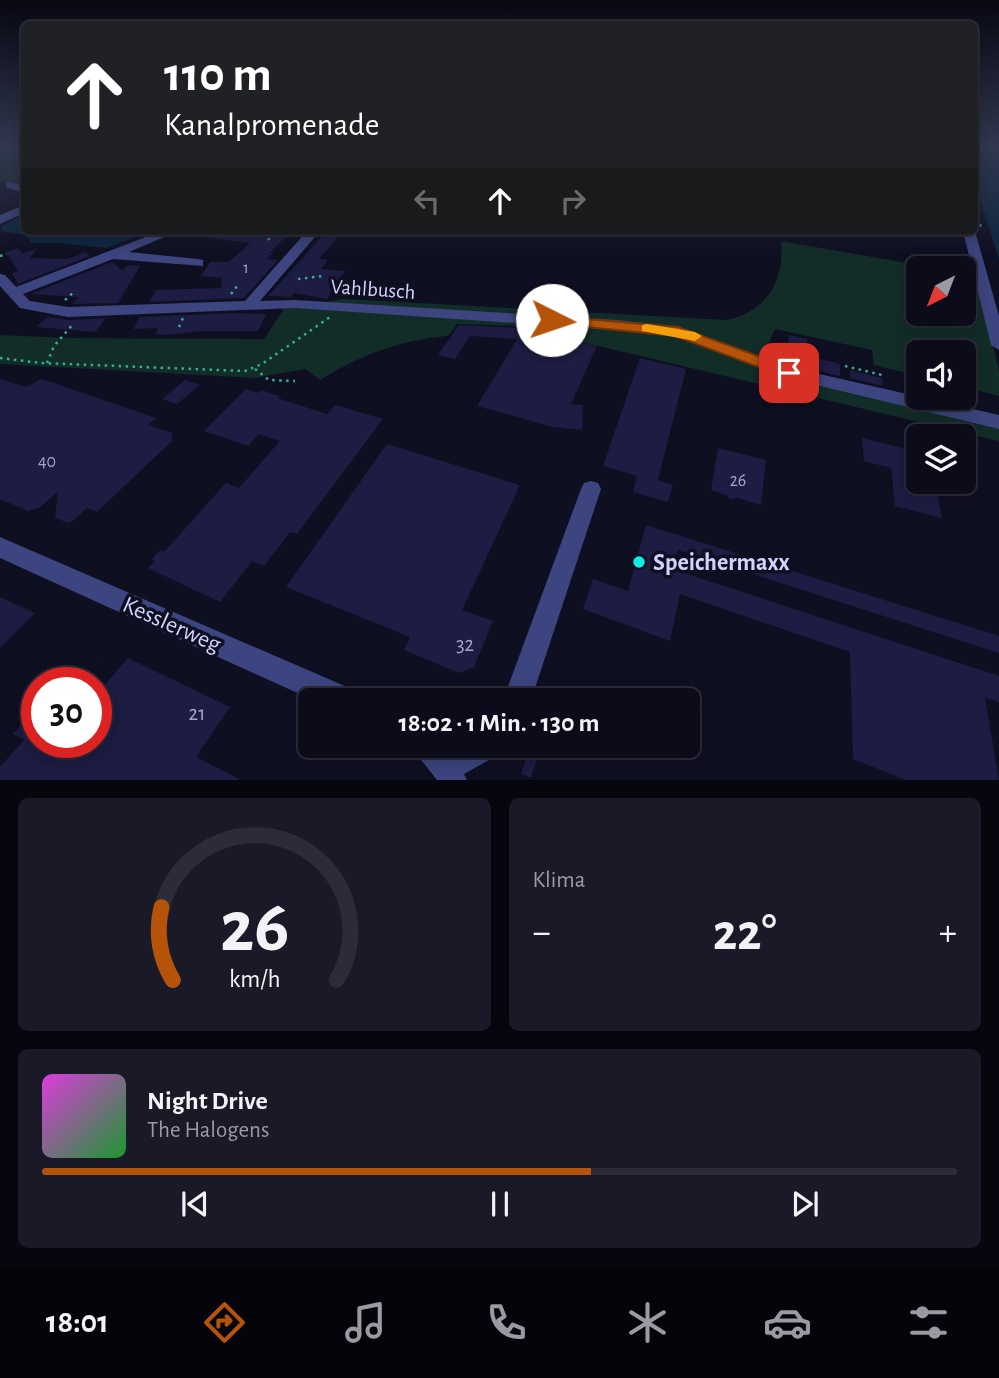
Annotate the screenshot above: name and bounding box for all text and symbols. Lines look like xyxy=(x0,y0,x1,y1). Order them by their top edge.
icon: ahead xyxy=(49,49,140,140)
text: 110 m xyxy=(164,51,272,100)
text: Kanalpromenade xyxy=(164,109,379,141)
icon: left xyxy=(408,182,446,220)
icon: ahead xyxy=(481,182,519,220)
icon: right xyxy=(554,182,592,220)
north arrow xyxy=(906,256,976,326)
map controls xyxy=(906,256,976,494)
house number: 1 xyxy=(243,260,249,276)
street label: Vahlbusch xyxy=(330,276,416,303)
position arrow xyxy=(515,283,589,357)
button: sound xyxy=(906,340,976,410)
pin xyxy=(759,343,819,403)
icon: arrive xyxy=(770,354,808,392)
button: layers xyxy=(906,424,976,494)
house number: 40 xyxy=(38,453,56,471)
house number: 26 xyxy=(730,472,746,490)
place label: Speichermaxx xyxy=(653,551,790,575)
marker: Speichermaxx xyxy=(631,554,647,570)
street label: Kesslerweg xyxy=(119,593,225,657)
house number: 32 xyxy=(456,634,474,655)
speed limit sign: 30 xyxy=(21,667,112,758)
house number: 21 xyxy=(189,703,205,724)
text: 18:02 · 1 Min. · 130 m xyxy=(398,710,600,736)
text: Klima xyxy=(533,869,585,892)
text: 26 xyxy=(220,893,289,966)
text: 22° xyxy=(713,907,777,959)
text: − xyxy=(533,914,551,952)
text: + xyxy=(939,914,957,952)
text: km/h xyxy=(228,967,280,992)
text: Night Drive xyxy=(147,1088,268,1114)
text: The Halogens xyxy=(147,1119,269,1142)
icon: previous xyxy=(176,1185,214,1223)
icon: pause xyxy=(481,1185,519,1223)
icon: next xyxy=(786,1185,824,1223)
icon: directions xyxy=(200,1298,249,1347)
icon: music xyxy=(341,1298,390,1347)
icon: phone xyxy=(482,1298,531,1347)
icon: climate xyxy=(623,1298,672,1347)
icon: car xyxy=(763,1298,812,1347)
icon: filters xyxy=(904,1298,953,1347)
text: 18:01 xyxy=(46,1306,109,1338)

